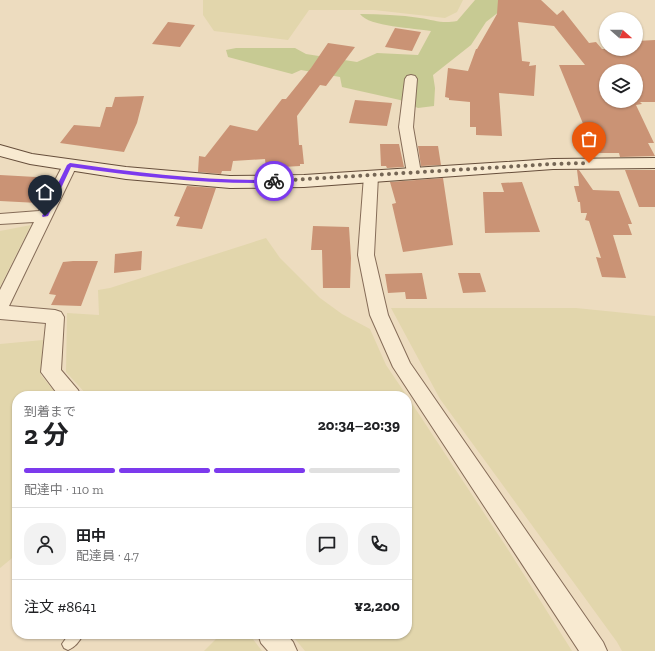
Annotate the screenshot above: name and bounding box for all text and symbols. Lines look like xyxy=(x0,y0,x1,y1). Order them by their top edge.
north arrow xyxy=(599,12,643,56)
map controls xyxy=(599,12,643,108)
button: layers xyxy=(599,64,643,108)
pin xyxy=(572,122,606,163)
icon: bag xyxy=(578,128,600,150)
courier xyxy=(254,161,294,201)
icon: bike xyxy=(263,170,285,192)
pin xyxy=(28,175,62,216)
icon: home xyxy=(34,181,56,203)
text: 到着まで xyxy=(24,404,76,419)
text: 20:34–20:39 xyxy=(318,416,400,434)
text: 2 分 xyxy=(24,419,69,451)
text: 配達中 · 110 m xyxy=(24,482,103,497)
button: person xyxy=(24,523,66,565)
button: chat xyxy=(306,523,348,565)
button: phone xyxy=(358,523,400,565)
text: 田中 xyxy=(76,527,106,545)
text: 配達員 · 4.7 xyxy=(76,548,139,563)
text: ¥2,200 xyxy=(354,597,400,615)
text: 注文 #8641 xyxy=(24,598,96,616)

